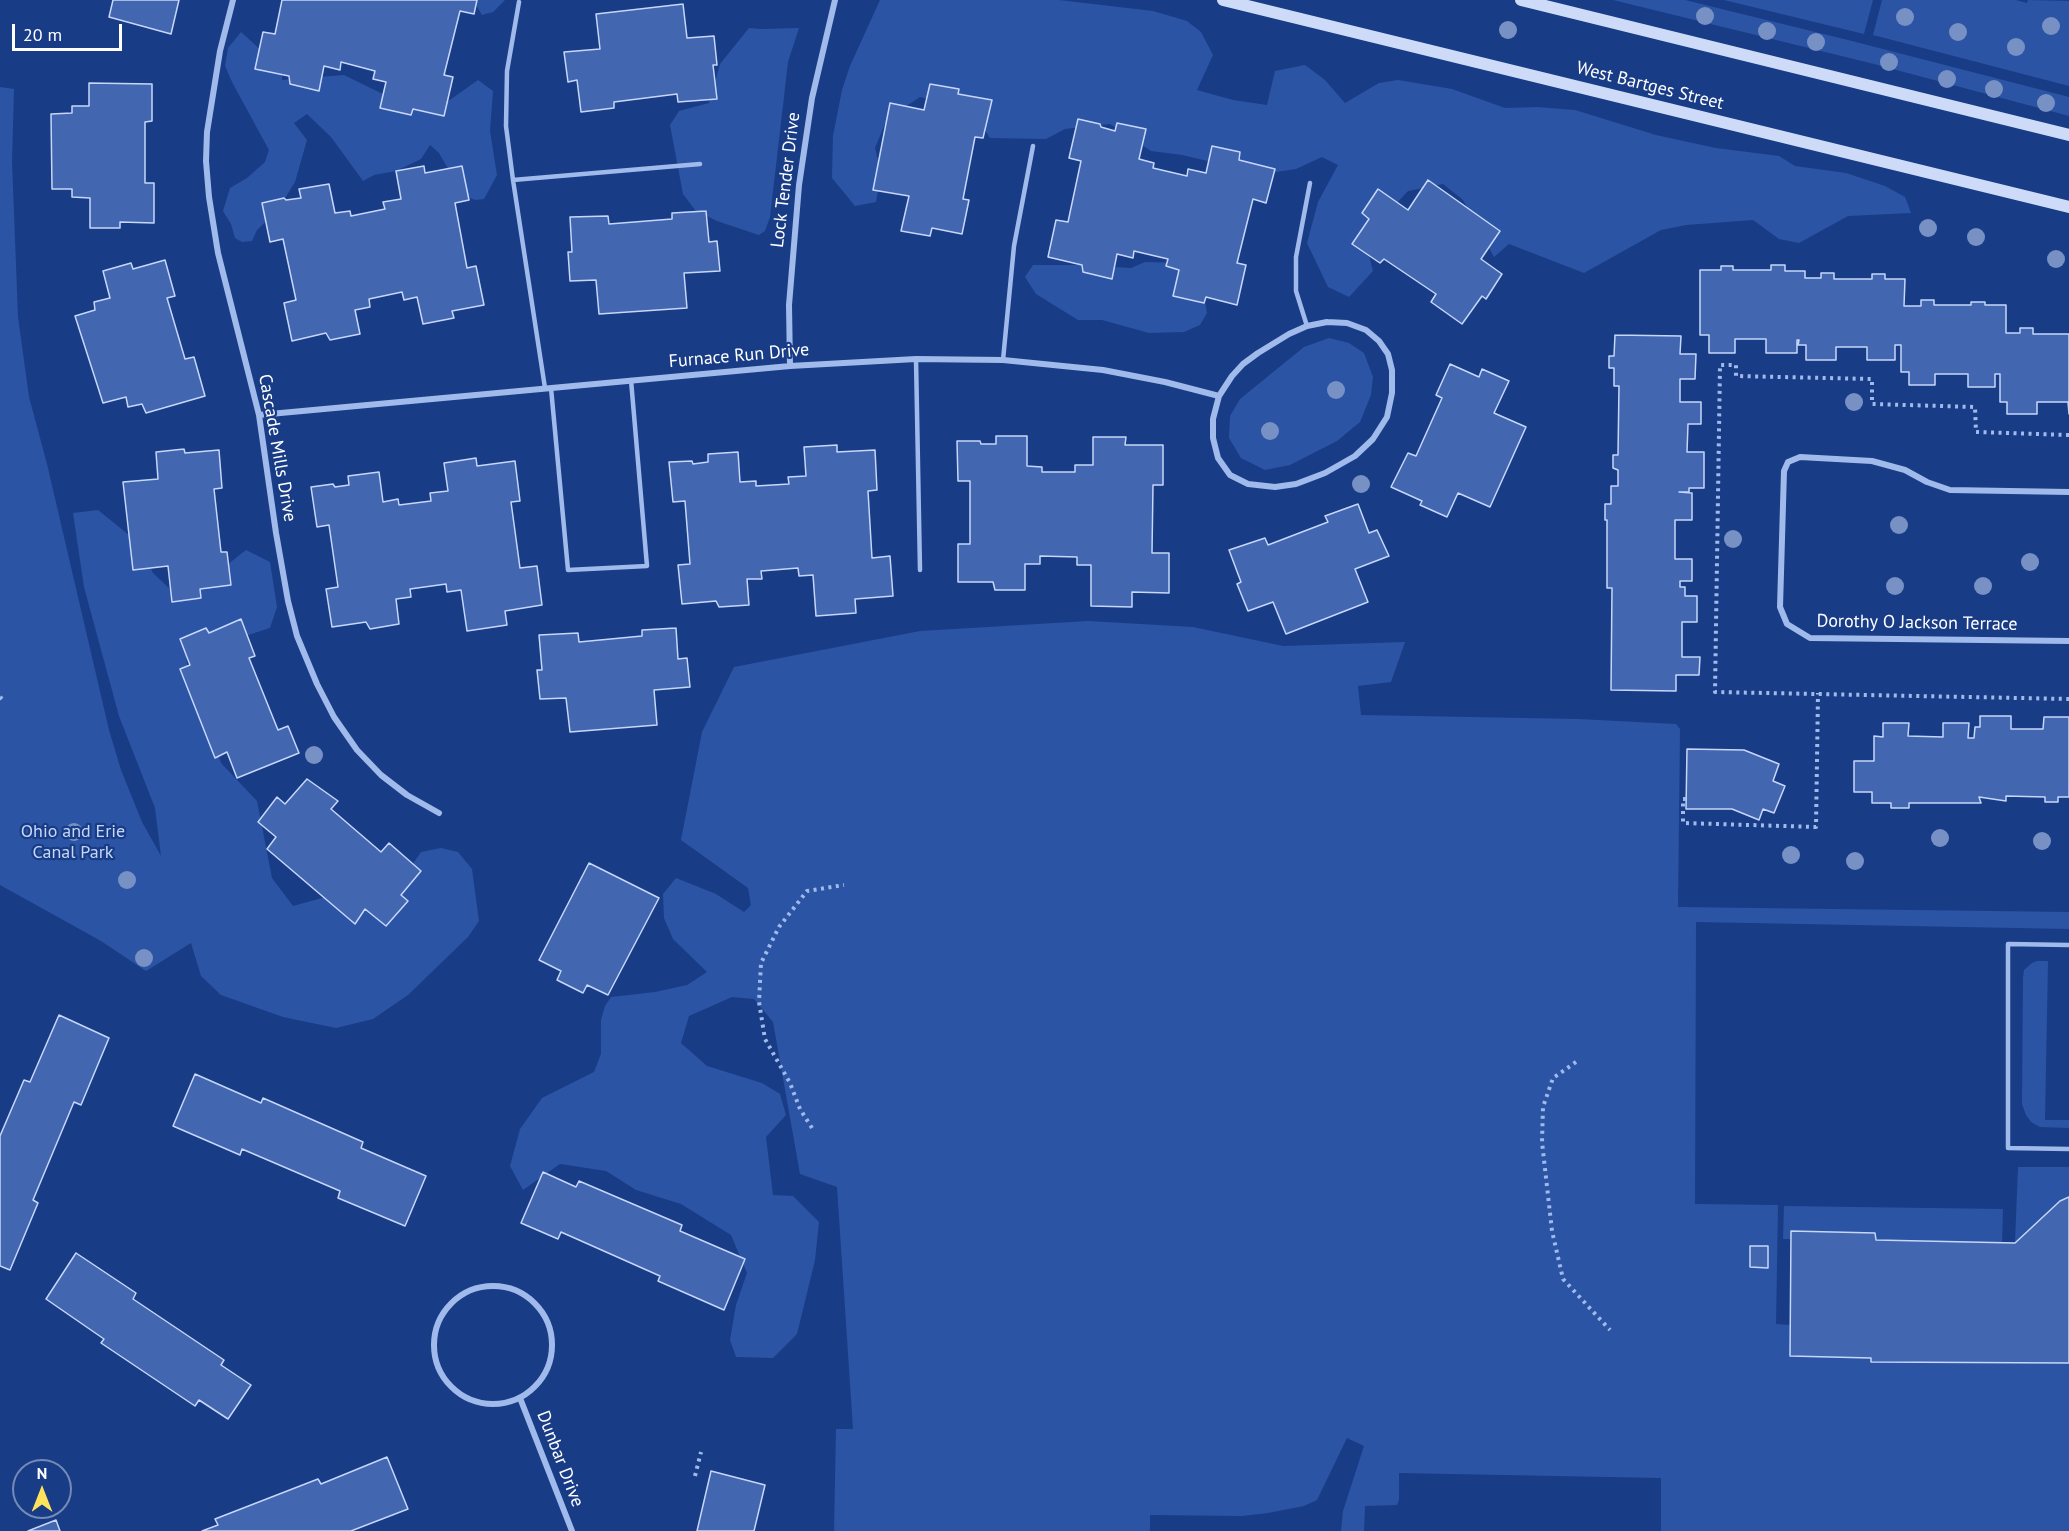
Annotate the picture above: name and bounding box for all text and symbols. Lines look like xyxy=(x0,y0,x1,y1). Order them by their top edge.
scale bar xyxy=(15,12,124,50)
text: 20 m xyxy=(23,23,62,46)
street label: West Bartges Street xyxy=(1574,57,1726,115)
street label: Lock Tender Drive xyxy=(767,111,805,249)
street label: Furnace Run Drive xyxy=(668,339,810,373)
street label: Cascade Mills Drive xyxy=(253,373,301,523)
street label: Dorothy O Jackson Terrace xyxy=(1816,610,2018,636)
park label: Ohio and Erie Canal Park xyxy=(21,821,125,864)
street label: Dunbar Drive xyxy=(532,1408,588,1510)
north arrow xyxy=(12,1459,72,1519)
text: N xyxy=(37,1463,47,1483)

